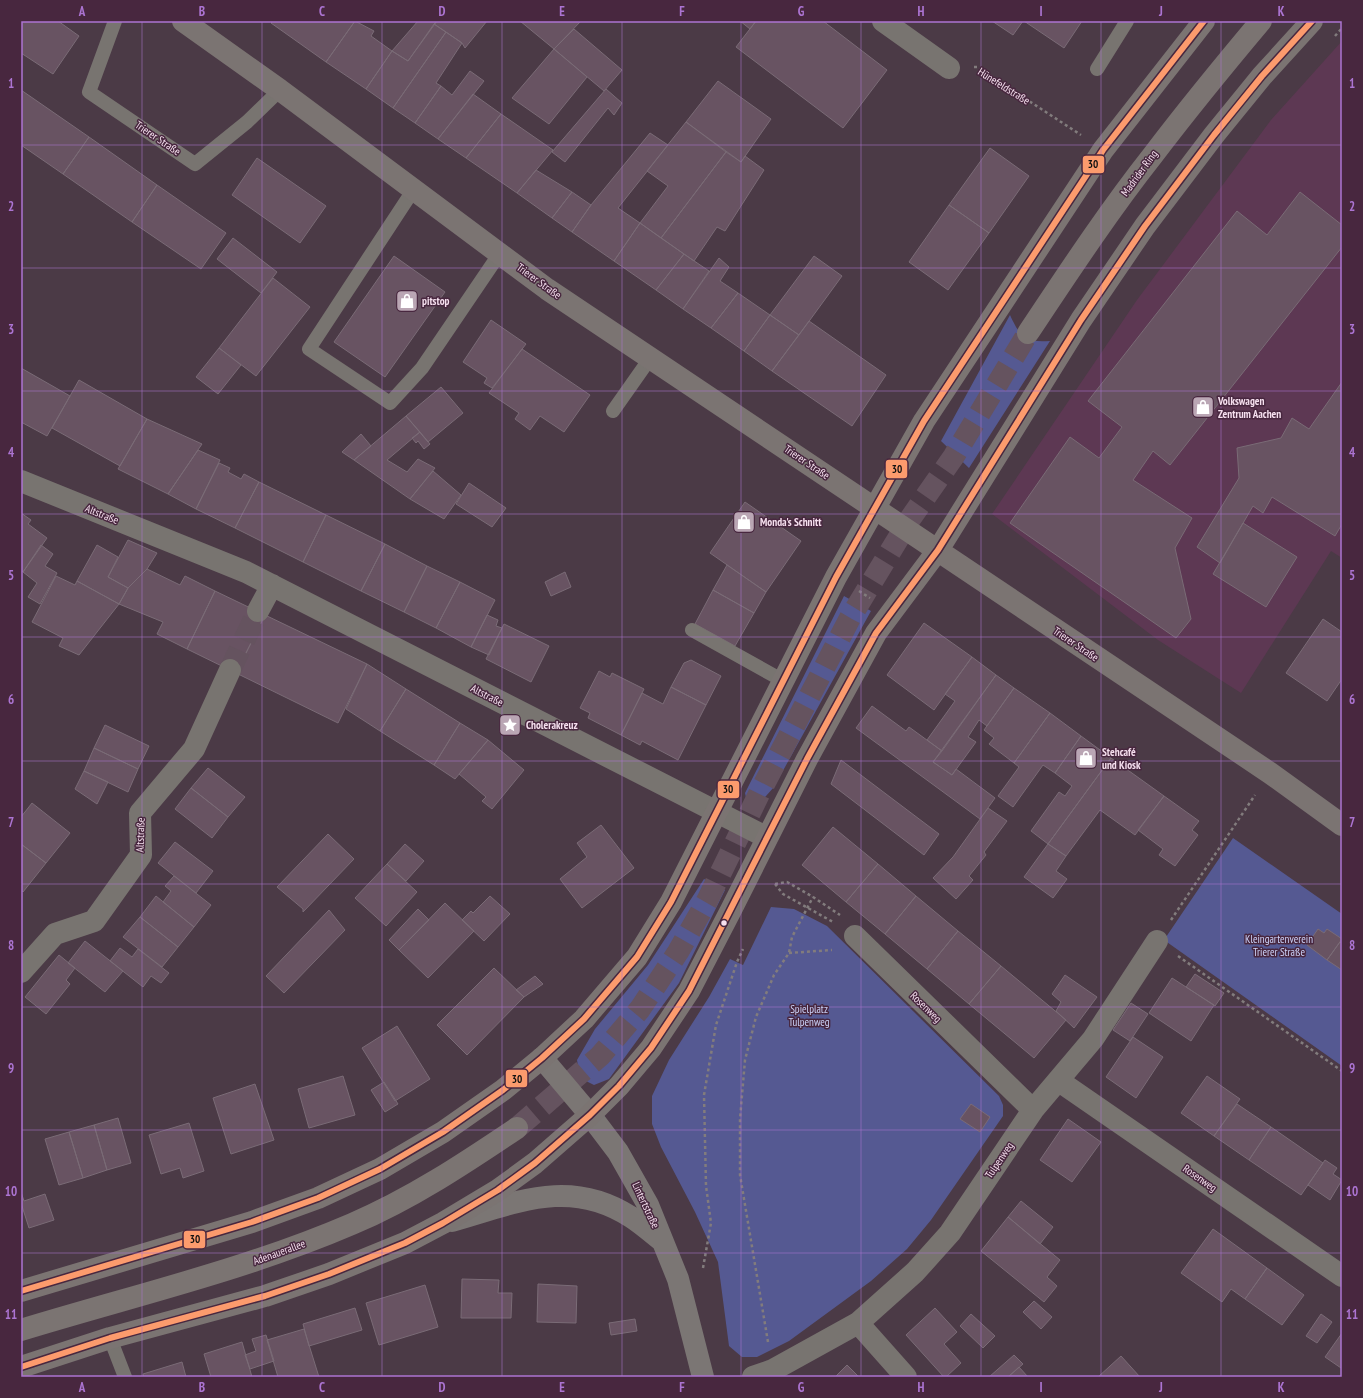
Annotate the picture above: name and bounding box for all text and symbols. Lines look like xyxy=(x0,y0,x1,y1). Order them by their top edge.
text: A xyxy=(78,3,86,20)
text: B xyxy=(199,3,205,20)
text: C xyxy=(319,3,325,20)
text: D xyxy=(439,3,446,20)
text: E xyxy=(559,3,565,20)
text: F xyxy=(679,3,685,20)
text: G xyxy=(798,3,805,20)
text: H xyxy=(918,3,925,20)
text: I xyxy=(1039,3,1043,20)
text: J xyxy=(1158,3,1163,20)
text: K xyxy=(1278,3,1285,20)
street label: Hünefeldstraße xyxy=(975,65,1033,108)
text: 1 xyxy=(8,75,14,92)
text: 1 xyxy=(1349,75,1355,92)
street label: Trierer Straße xyxy=(133,118,184,159)
street label: Madrider Ring xyxy=(1118,147,1161,199)
line badge: 30 xyxy=(1082,155,1105,174)
text: 30 xyxy=(1088,157,1098,171)
text: 2 xyxy=(8,198,14,215)
text: 2 xyxy=(1349,198,1355,215)
street label: Trierer Straße xyxy=(514,260,564,302)
shop icon: pitstop xyxy=(394,288,420,314)
place label: pitstop xyxy=(422,294,450,308)
text: 3 xyxy=(8,321,14,338)
text: 3 xyxy=(1349,321,1355,338)
shop icon: Volkswagen Zentrum Aachen xyxy=(1190,394,1216,420)
place label: Volkswagen Zentrum Aachen xyxy=(1217,394,1281,421)
street label: Trierer Straße xyxy=(782,442,833,483)
text: 4 xyxy=(8,444,15,461)
text: 4 xyxy=(1349,444,1356,461)
line badge: 30 xyxy=(885,459,908,479)
text: 30 xyxy=(892,462,902,476)
street label: Altstraße xyxy=(83,501,121,527)
shop icon: Monda's Schnitt xyxy=(731,509,757,535)
place label: Monda's Schnitt xyxy=(760,515,822,529)
text: 5 xyxy=(8,567,14,584)
text: 5 xyxy=(1349,567,1355,584)
street label: Trierer Straße xyxy=(1051,624,1102,665)
street label: Altstraße xyxy=(468,681,506,709)
text: 6 xyxy=(8,691,14,708)
text: 6 xyxy=(1349,691,1355,708)
place icon: Cholerakreuz xyxy=(497,712,523,738)
place label: Cholerakreuz xyxy=(526,718,578,732)
shop icon: Stehcafé und Kiosk xyxy=(1073,745,1099,771)
place label: Stehcafé und Kiosk xyxy=(1102,745,1141,772)
line badge: 30 xyxy=(717,780,740,799)
text: 30 xyxy=(723,782,733,796)
text: 7 xyxy=(8,814,14,831)
text: 7 xyxy=(1349,814,1355,831)
street label: Altstraße xyxy=(132,817,148,853)
unlabelled marker xyxy=(719,918,729,928)
park label: Kleingartenverein Trierer Straße xyxy=(1245,932,1313,959)
text: 8 xyxy=(8,937,14,954)
text: 8 xyxy=(1349,937,1355,954)
street label: Rosenweg xyxy=(907,989,945,1026)
park label: Spielplatz Tulpenweg xyxy=(788,1002,830,1029)
text: 9 xyxy=(8,1060,14,1077)
text: 9 xyxy=(1349,1060,1355,1077)
line badge: 30 xyxy=(505,1069,528,1088)
text: 30 xyxy=(512,1072,522,1086)
street label: Tulpenweg xyxy=(982,1139,1016,1181)
street label: Rosenweg xyxy=(1180,1161,1220,1195)
street label: Lintertstraße xyxy=(629,1180,663,1231)
text: 10 xyxy=(5,1183,17,1200)
text: 10 xyxy=(1346,1183,1358,1200)
line badge: 30 xyxy=(183,1230,206,1249)
text: 30 xyxy=(190,1232,200,1246)
street label: Adenauerallee xyxy=(251,1236,307,1268)
text: 11 xyxy=(5,1306,17,1323)
text: 11 xyxy=(1346,1306,1358,1323)
text: A xyxy=(78,1379,86,1396)
text: B xyxy=(199,1379,205,1396)
text: C xyxy=(319,1379,325,1396)
text: D xyxy=(439,1379,446,1396)
text: E xyxy=(559,1379,565,1396)
text: F xyxy=(679,1379,685,1396)
text: G xyxy=(798,1379,805,1396)
text: H xyxy=(918,1379,925,1396)
text: I xyxy=(1039,1379,1043,1396)
text: J xyxy=(1158,1379,1163,1396)
text: K xyxy=(1278,1379,1285,1396)

